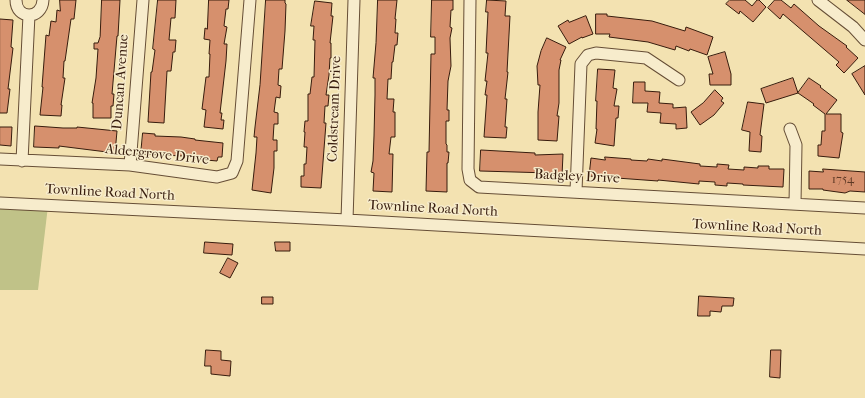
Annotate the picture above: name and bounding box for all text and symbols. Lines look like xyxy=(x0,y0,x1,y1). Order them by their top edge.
street label: Duncan Avenue xyxy=(109,34,133,130)
street label: Coldstream Drive xyxy=(325,56,345,162)
street label: Aldergrove Drive xyxy=(104,141,210,169)
street label: Badgley Drive xyxy=(534,166,620,188)
house number: 1754 xyxy=(832,173,854,187)
street label: Townline Road North xyxy=(45,181,175,205)
street label: Townline Road North xyxy=(368,197,498,221)
street label: Townline Road North xyxy=(692,216,822,240)

